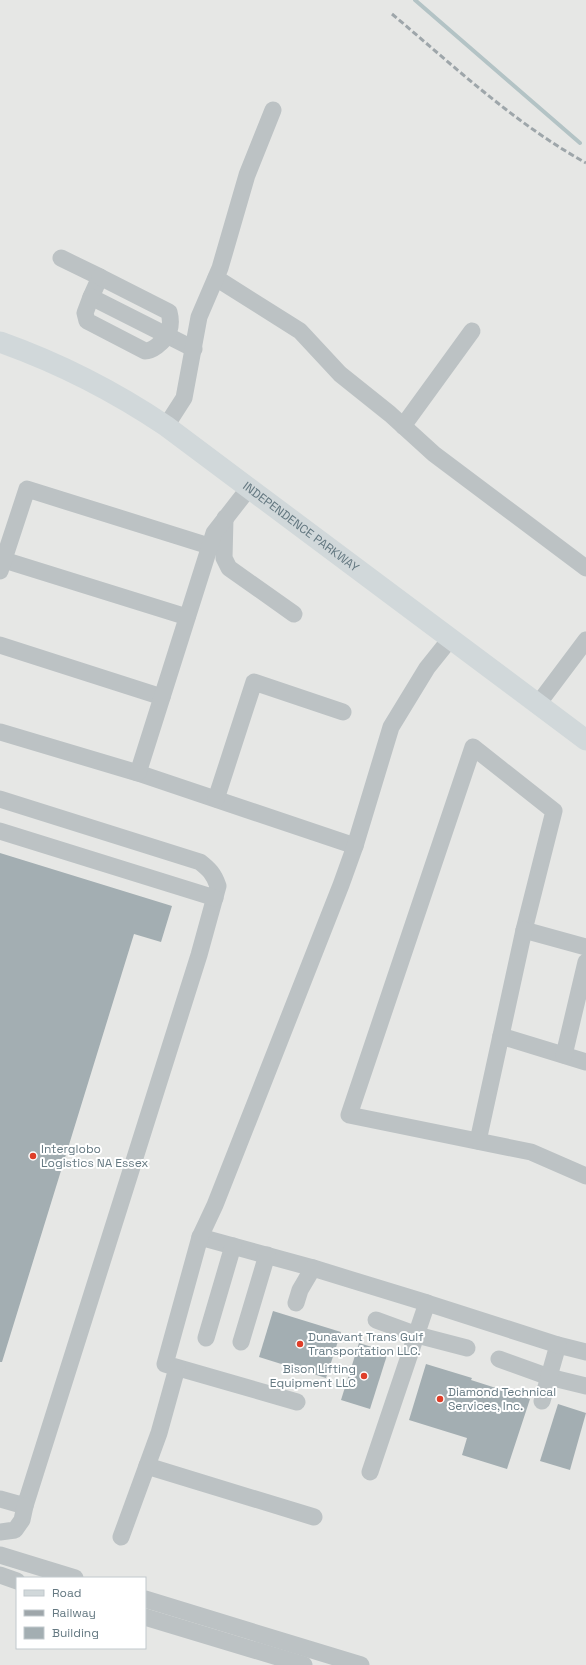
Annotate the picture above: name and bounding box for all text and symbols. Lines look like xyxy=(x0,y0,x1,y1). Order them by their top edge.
street label: INDEPENDENCE PARKWAY xyxy=(240,478,363,576)
place label: Interglobo Logistics NA Essex xyxy=(41,1141,148,1171)
marker: Interglobo Logistics NA Essex xyxy=(28,1151,38,1161)
place label: Dunavant Trans Gulf Transportation LLC. xyxy=(308,1329,424,1359)
marker: Dunavant Trans Gulf Transportation LLC. xyxy=(295,1339,305,1349)
place label: Bison Lifting Equipment LLC xyxy=(270,1361,356,1391)
marker: Bison Lifting Equipment LLC xyxy=(359,1371,369,1381)
place label: Diamond Technical Services, Inc. xyxy=(448,1384,556,1414)
marker: Diamond Technical Services, Inc. xyxy=(435,1394,445,1404)
legend xyxy=(16,1577,146,1649)
text: Road xyxy=(52,1585,81,1601)
text: Railway xyxy=(52,1605,96,1621)
text: Building xyxy=(52,1625,99,1641)

